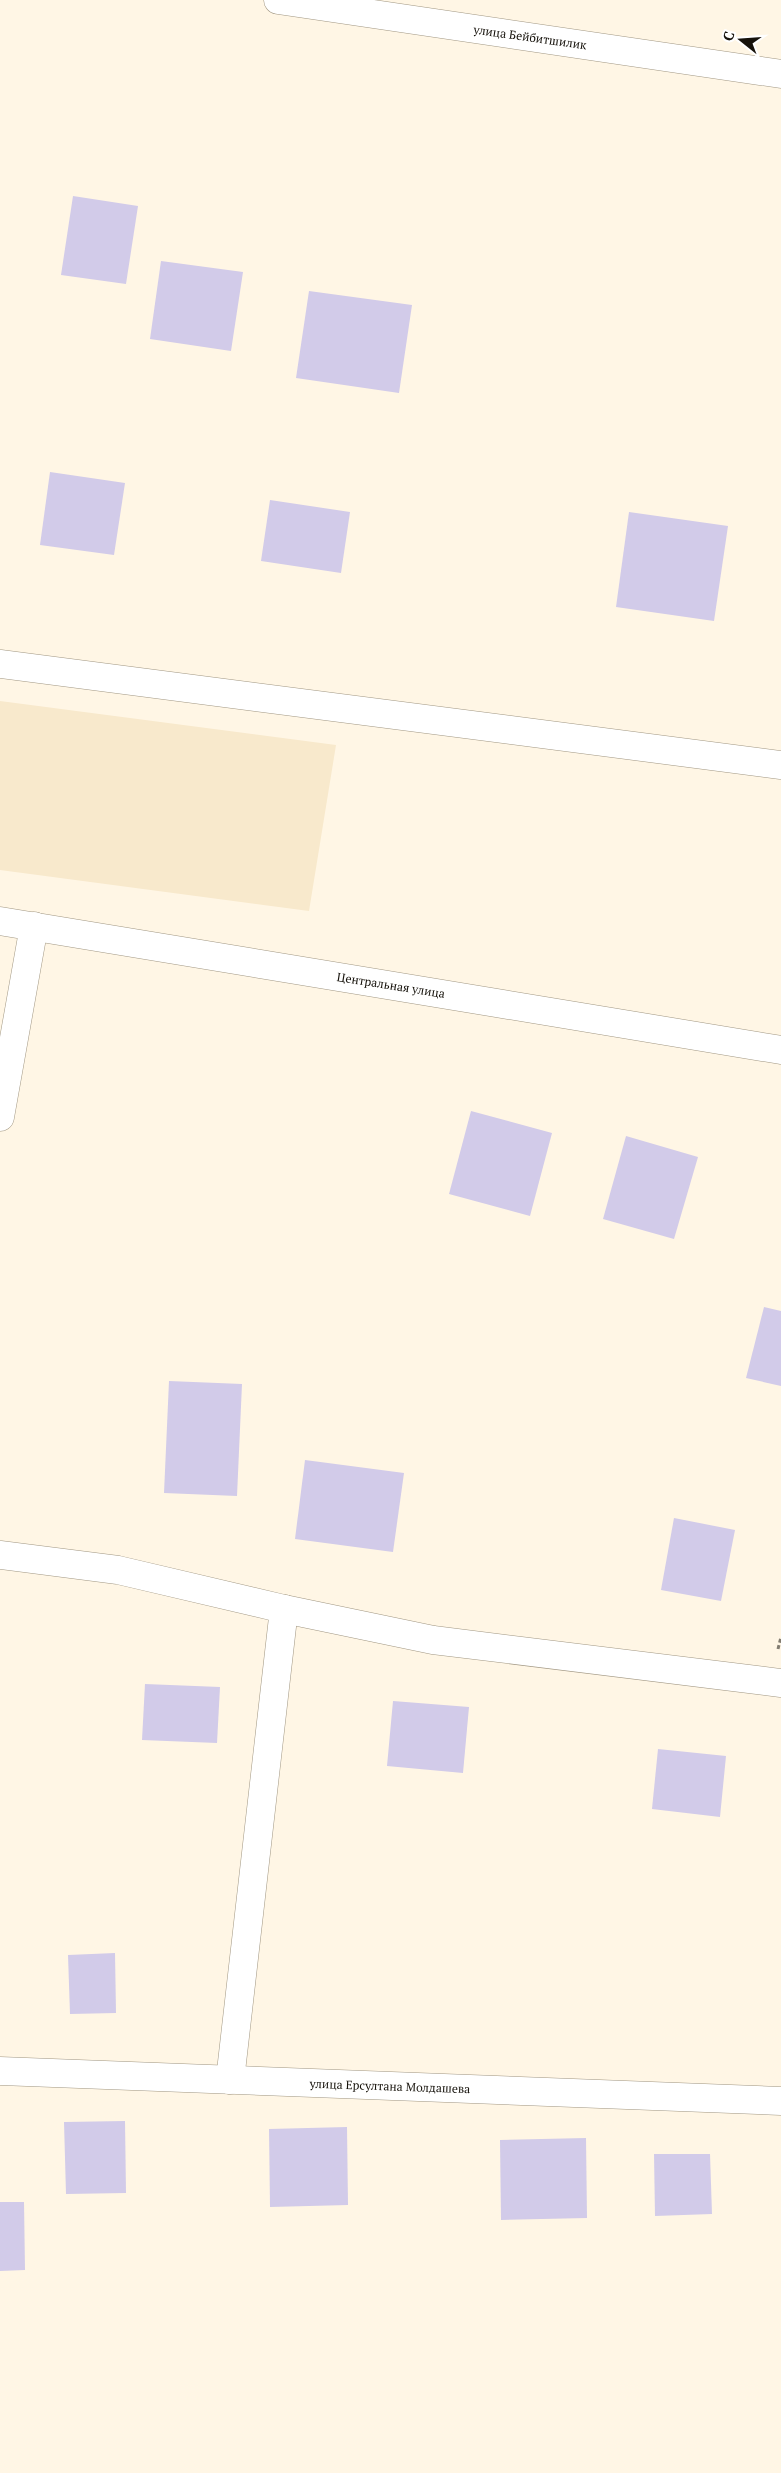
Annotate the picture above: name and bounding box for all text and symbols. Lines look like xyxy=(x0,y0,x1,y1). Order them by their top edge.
north arrow xyxy=(716,15,766,65)
street label: улица Бейбитшилик xyxy=(471,21,588,52)
text: С xyxy=(718,29,739,43)
street label: Центральная улица xyxy=(336,969,446,1001)
street label: улица Ерсултана Молдашева xyxy=(308,2076,471,2096)

